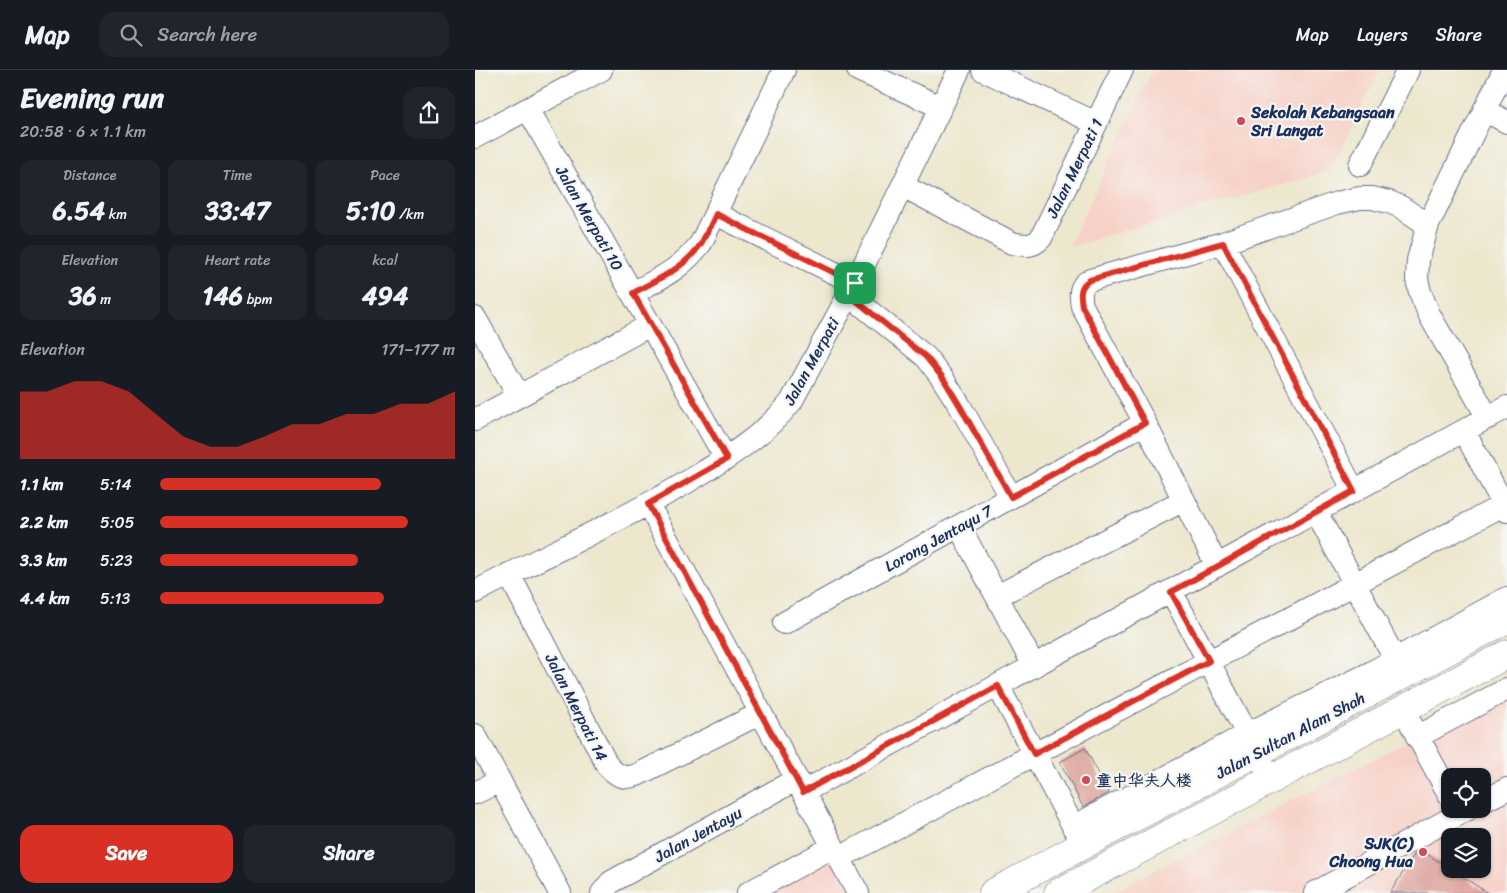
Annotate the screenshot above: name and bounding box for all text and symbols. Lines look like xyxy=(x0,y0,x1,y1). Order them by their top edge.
search box xyxy=(99,12,449,57)
text: Map xyxy=(25,14,69,56)
text: Search here xyxy=(157,18,257,51)
text: Map xyxy=(1296,19,1329,51)
text: Layers xyxy=(1357,19,1408,51)
text: Share xyxy=(1436,19,1482,51)
icon: search xyxy=(117,21,145,49)
text: Evening run xyxy=(20,73,164,122)
button: share xyxy=(403,87,455,139)
place label: Sekolah Kebangsaan Sri Langat xyxy=(1250,98,1395,145)
street label: Jalan Merpati 1 xyxy=(1037,113,1111,224)
marker: Sekolah Kebangsaan Sri Langat xyxy=(1235,115,1247,127)
text: 20:58 · 6 × 1.1 km xyxy=(20,117,146,146)
street label: Jalan Merpati 10 xyxy=(547,159,632,277)
text: Distance xyxy=(63,163,116,188)
text: Time xyxy=(223,163,252,188)
text: Pace xyxy=(370,163,400,188)
text: 6.54 xyxy=(53,188,105,233)
text: 33:47 xyxy=(205,188,270,233)
text: 5:10 xyxy=(346,188,395,233)
text: km xyxy=(105,202,127,227)
text: /km xyxy=(395,202,424,227)
text: Elevation xyxy=(61,248,118,273)
text: Heart rate xyxy=(205,248,270,273)
text: kcal xyxy=(372,248,398,273)
pin xyxy=(834,262,876,304)
icon: arrive xyxy=(841,269,869,297)
text: 36 xyxy=(69,273,97,318)
text: 146 xyxy=(202,273,243,318)
text: 494 xyxy=(362,273,408,318)
text: m xyxy=(97,287,111,312)
text: bpm xyxy=(243,287,273,312)
street label: Jalan Merpati xyxy=(775,311,848,411)
text: Elevation xyxy=(20,335,85,364)
text: 171–177 m xyxy=(381,335,455,364)
text: 1.1 km xyxy=(20,470,64,499)
text: 5:14 xyxy=(100,470,131,499)
street label: Lorong Jentayu 7 xyxy=(879,496,998,580)
text: 2.2 km xyxy=(20,508,68,537)
text: 5:05 xyxy=(100,508,135,537)
text: 3.3 km xyxy=(20,546,67,575)
text: 5:23 xyxy=(100,546,133,575)
text: 4.4 km xyxy=(20,584,70,613)
text: 5:13 xyxy=(100,584,130,613)
street label: Jalan Merpati 14 xyxy=(536,647,616,766)
street label: Jalan Sultan Alam Shah xyxy=(1209,684,1370,788)
place label: 童中华夫人楼 xyxy=(1096,766,1192,795)
map controls xyxy=(1441,768,1491,878)
button: locate xyxy=(1441,768,1491,818)
marker: 童中华夫人楼 xyxy=(1080,774,1092,786)
street label: Jalan Jentayu xyxy=(648,798,748,871)
button: Save xyxy=(20,825,233,883)
button: Share xyxy=(243,825,455,883)
button: layers xyxy=(1441,828,1491,878)
place label: SJK(C) Choong Hua xyxy=(1329,829,1414,876)
marker: SJK(C) Choong Hua xyxy=(1417,846,1429,858)

